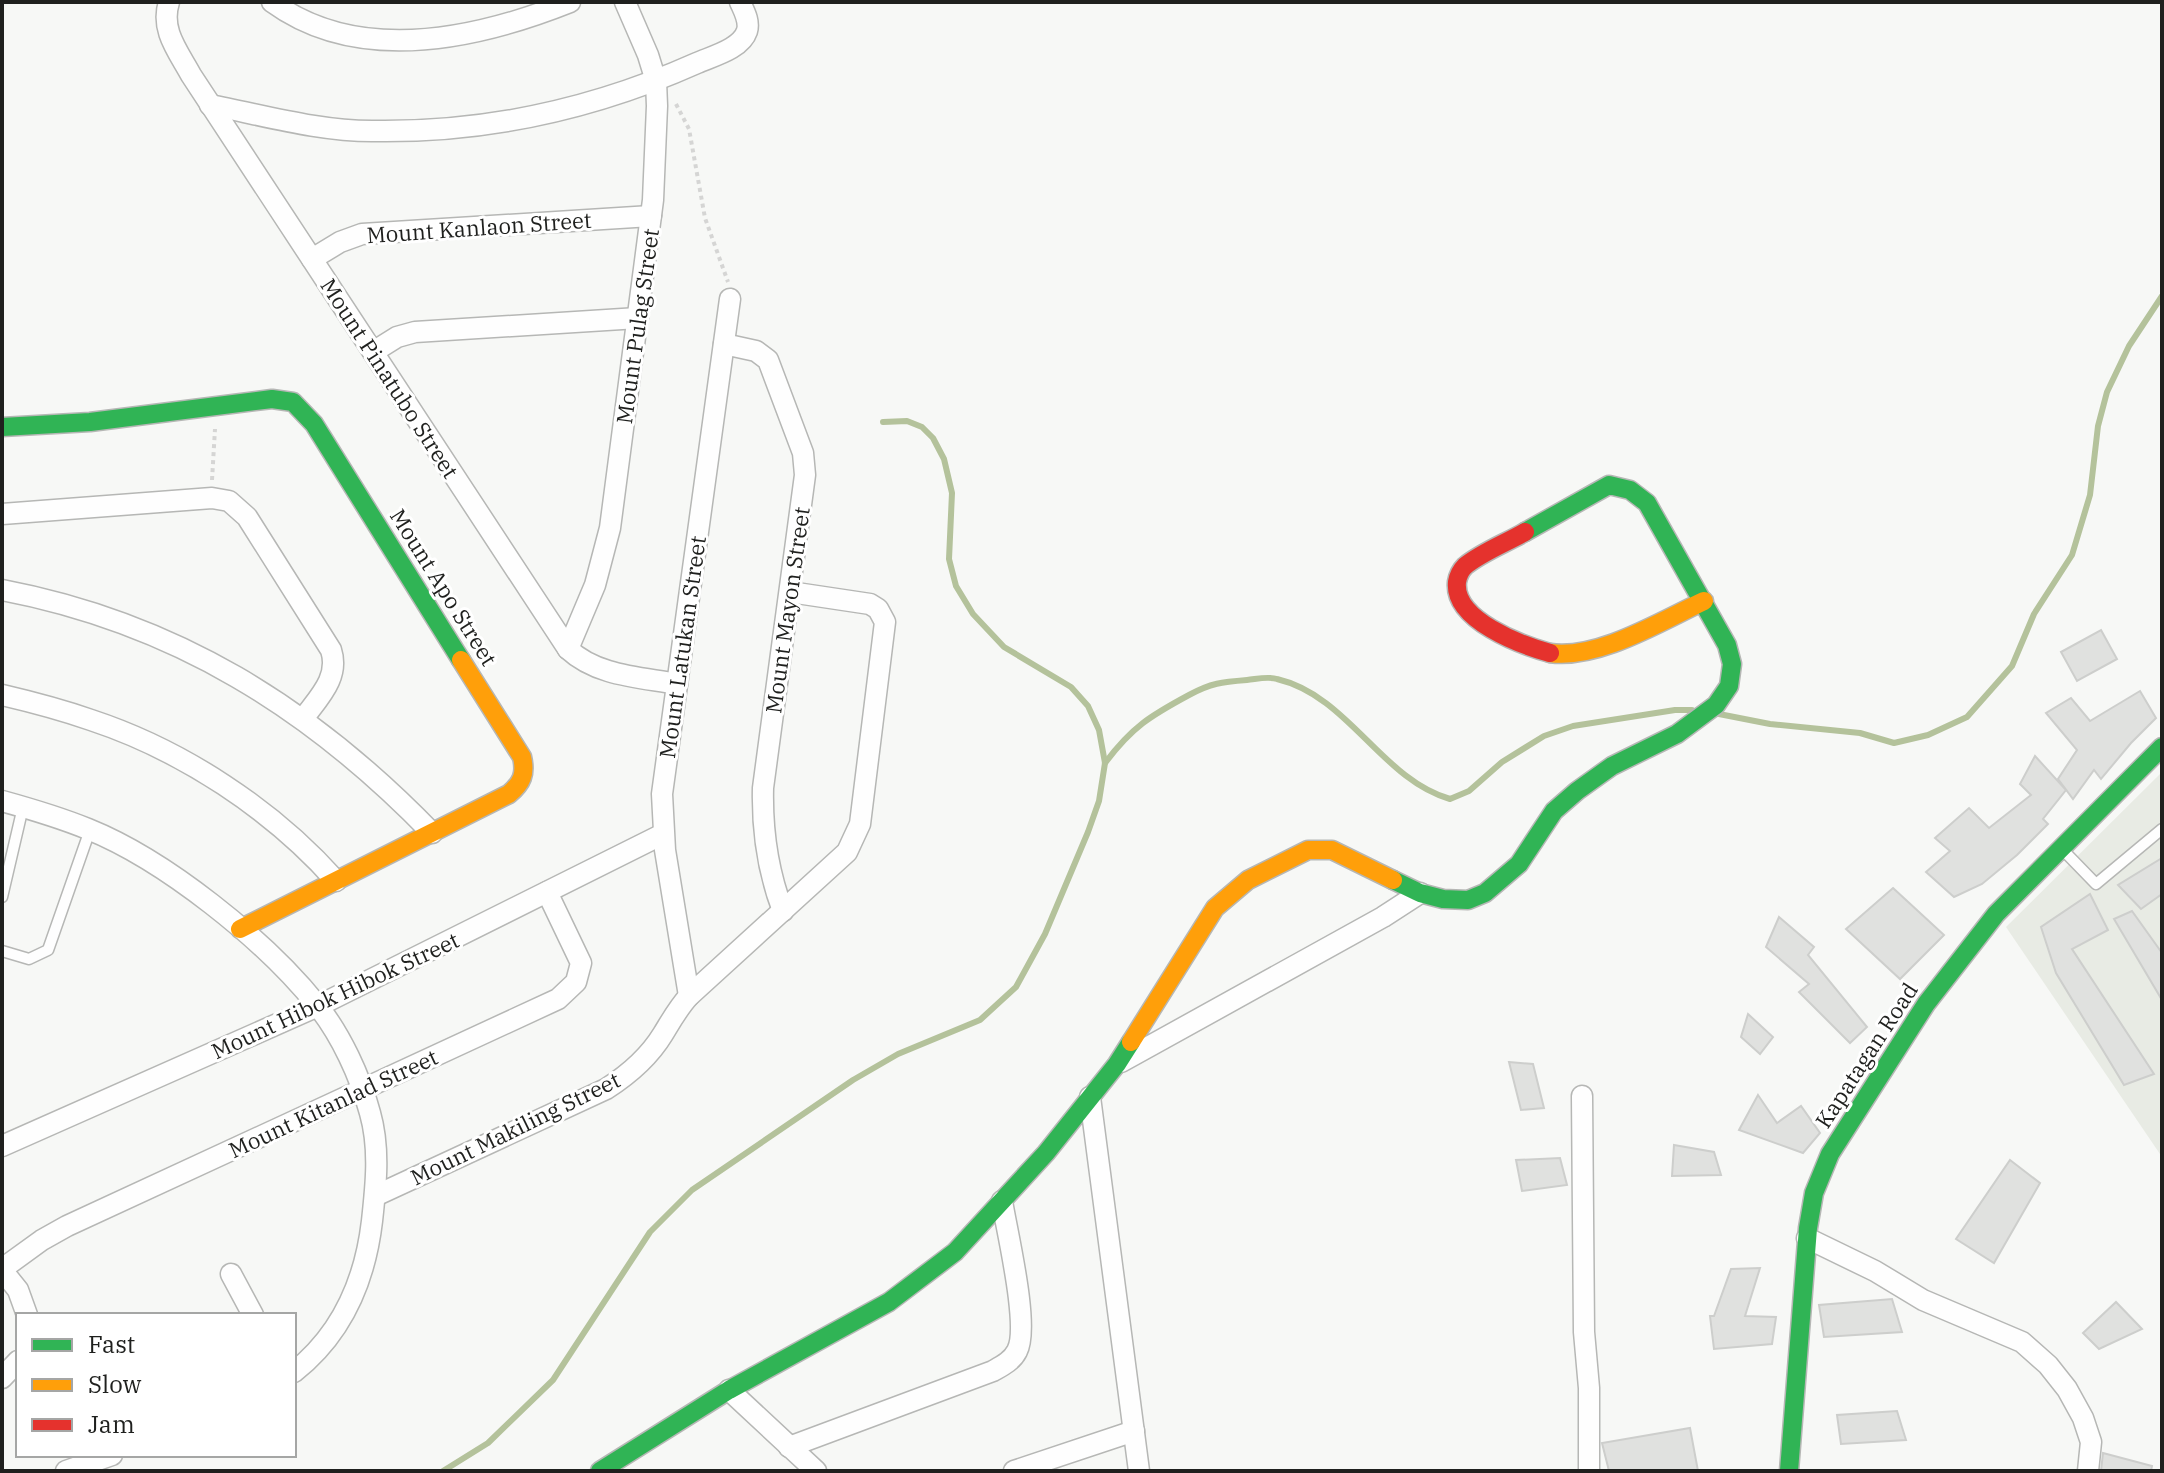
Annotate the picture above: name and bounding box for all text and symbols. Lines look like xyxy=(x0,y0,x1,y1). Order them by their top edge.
street label: Mount Kanlaon Street xyxy=(366,205,593,249)
street label: Mount Pulag Street xyxy=(609,226,665,426)
street label: Mount Pinatubo Street xyxy=(314,273,466,484)
street label: Mount Apo Street xyxy=(384,503,504,671)
street label: Mount Mayon Street xyxy=(758,505,816,715)
street label: Mount Latukan Street xyxy=(652,534,712,760)
street label: Mount Hibok Hibok Street xyxy=(207,925,464,1065)
street label: Kapatagan Road xyxy=(1808,977,1924,1133)
street label: Mount Kitanlad Street xyxy=(224,1042,442,1164)
street label: Mount Makiling Street xyxy=(405,1065,625,1191)
legend xyxy=(16,1313,296,1457)
text: Fast xyxy=(88,1328,135,1360)
text: Slow xyxy=(88,1368,142,1400)
text: Jam xyxy=(88,1408,135,1440)

